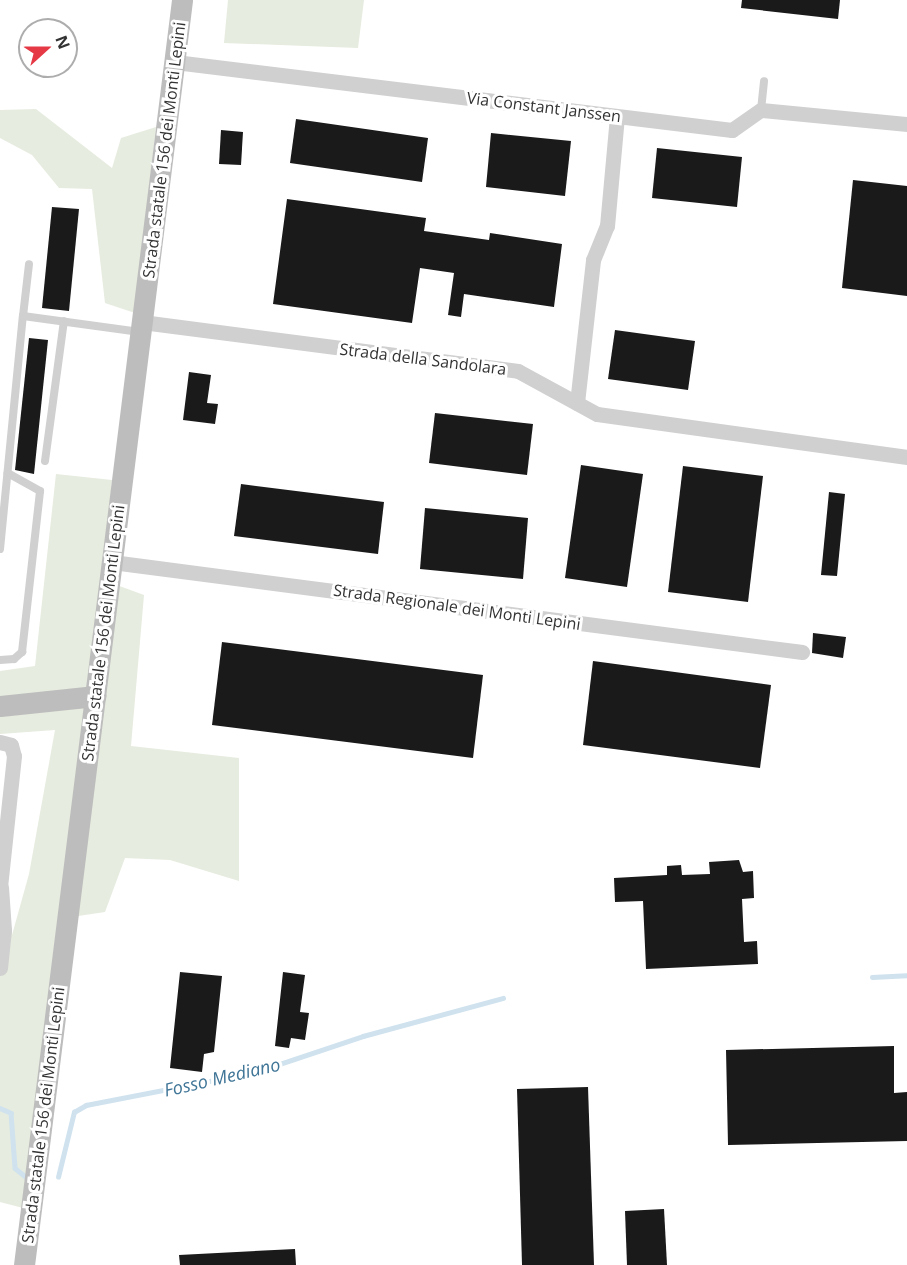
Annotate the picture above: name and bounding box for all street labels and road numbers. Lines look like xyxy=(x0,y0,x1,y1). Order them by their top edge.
street label: Strada statale 156 dei Monti Lepini xyxy=(139,21,189,279)
street label: Via Constant Janssen xyxy=(466,88,622,126)
street label: Strada della Sandolara xyxy=(339,339,507,379)
street label: Strada statale 156 dei Monti Lepini xyxy=(78,504,128,762)
street label: Strada Regionale dei Monti Lepini xyxy=(332,580,582,634)
street label: Strada statale 156 dei Monti Lepini xyxy=(18,986,68,1244)

